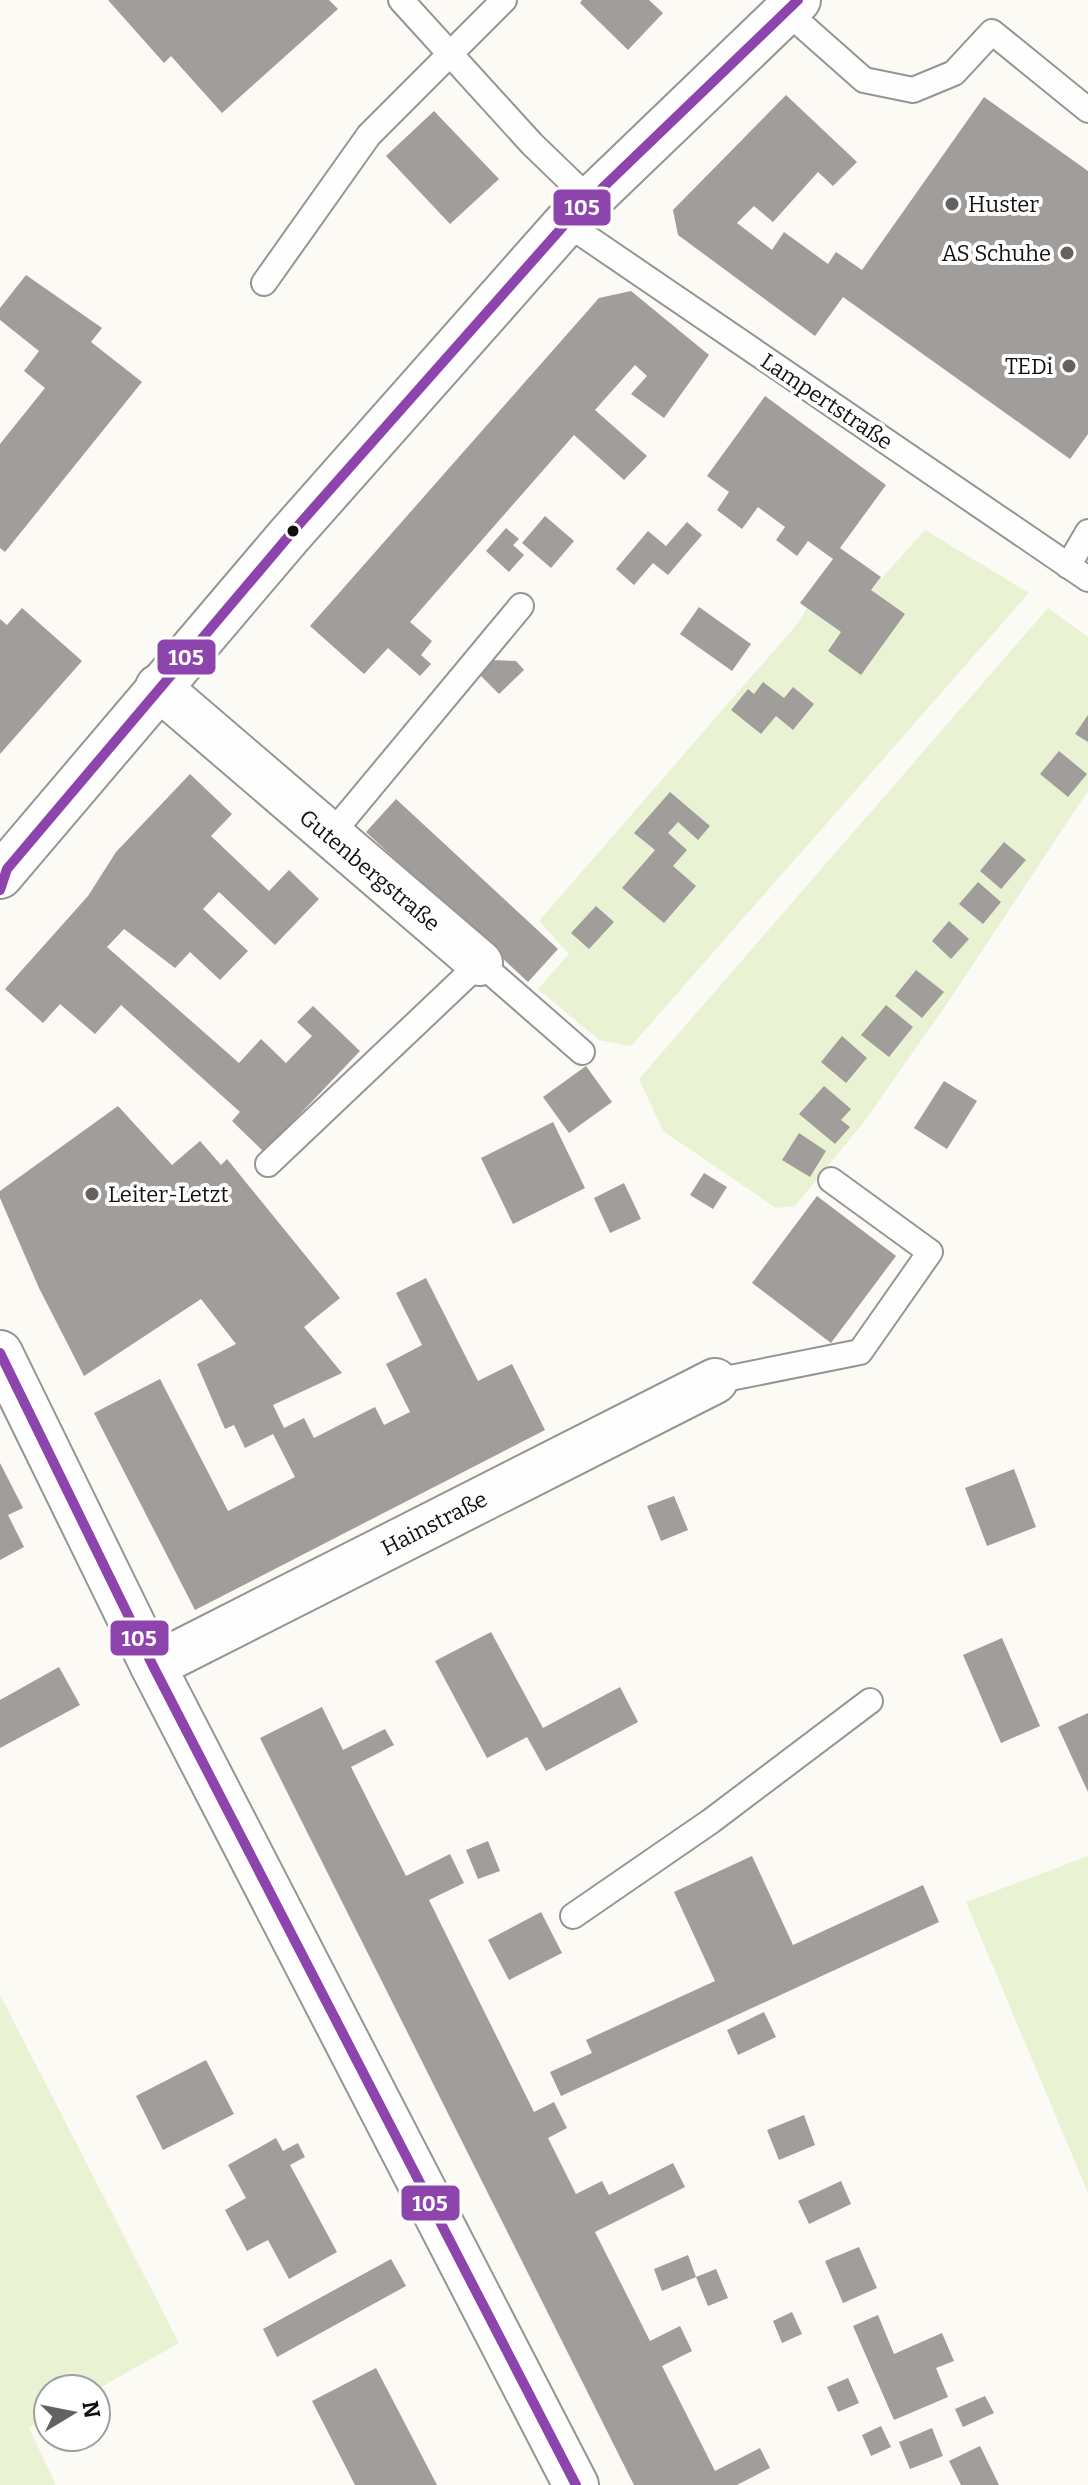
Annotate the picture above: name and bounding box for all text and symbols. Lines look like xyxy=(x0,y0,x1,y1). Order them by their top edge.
line badge: 105 xyxy=(552,188,612,227)
place label: Huster xyxy=(968,191,1039,218)
text: 105 xyxy=(564,194,600,221)
marker: Huster xyxy=(943,195,961,213)
place label: AS Schuhe xyxy=(942,240,1051,267)
marker: AS Schuhe xyxy=(1058,244,1076,262)
street label: Lampertstraße xyxy=(756,347,898,455)
place label: TEDi xyxy=(1005,353,1053,380)
marker: TEDi xyxy=(1060,357,1078,375)
unlabelled marker xyxy=(285,523,301,539)
line badge: 105 xyxy=(156,638,217,676)
text: 105 xyxy=(168,644,204,671)
street label: Gutenbergstraße xyxy=(294,804,445,937)
place label: Leiter-Letzt xyxy=(108,1181,228,1208)
marker: Leiter-Letzt xyxy=(83,1185,101,1203)
street label: Hainstraße xyxy=(377,1485,492,1562)
line badge: 105 xyxy=(109,1619,170,1657)
text: 105 xyxy=(121,1625,157,1652)
line badge: 105 xyxy=(400,2184,461,2222)
text: 105 xyxy=(412,2190,448,2217)
north arrow xyxy=(32,2373,112,2453)
text: N xyxy=(76,2399,106,2420)

